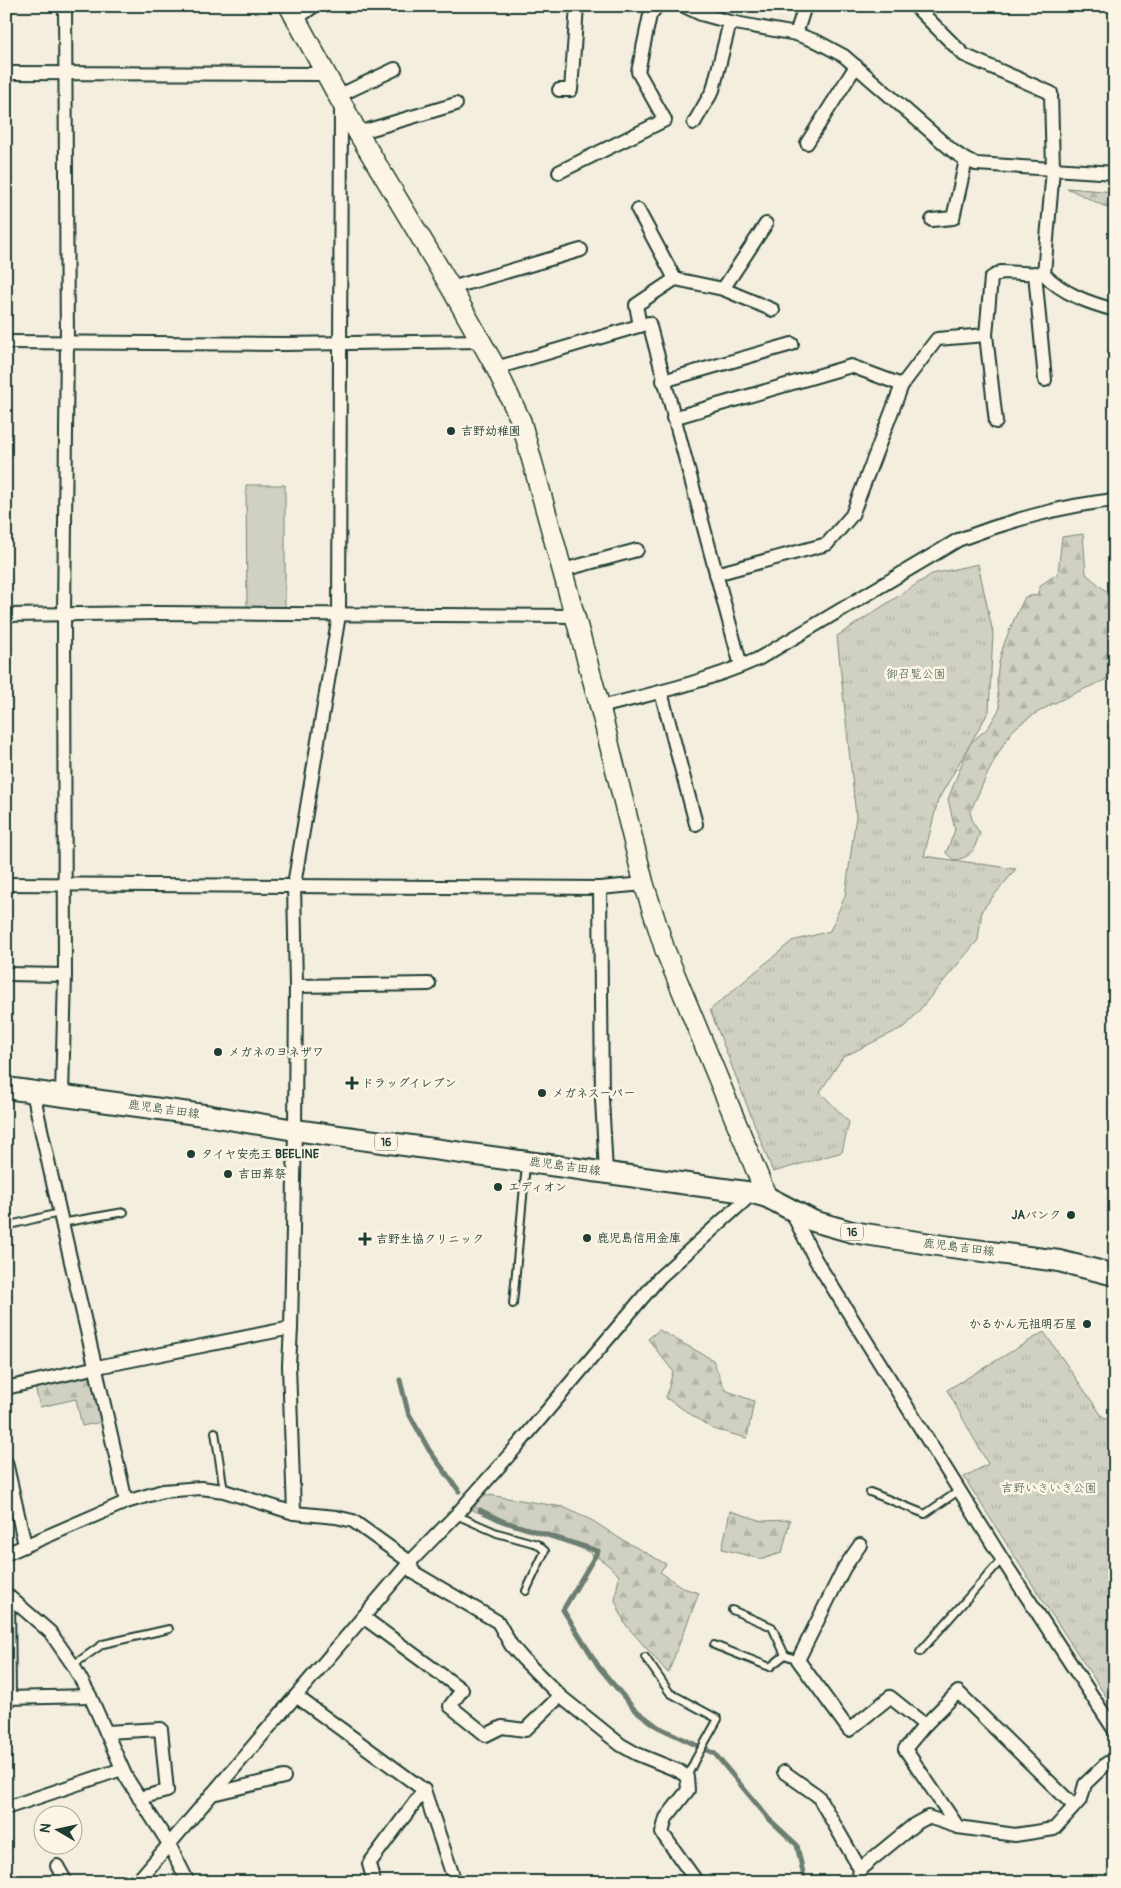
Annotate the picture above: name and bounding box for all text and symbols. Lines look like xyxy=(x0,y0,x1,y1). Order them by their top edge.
place label: 吉野幼稚園 xyxy=(461,424,521,439)
marker: 吉野幼稚園 xyxy=(445,425,457,437)
park label: 御召覧公園 xyxy=(886,667,946,682)
place label: メガネのヨネザワ xyxy=(228,1045,324,1060)
marker: メガネのヨネザワ xyxy=(212,1046,224,1058)
place label: ドラッグイレブン xyxy=(362,1076,457,1091)
marker: ドラッグイレブン xyxy=(346,1077,358,1089)
place label: メガネスーパー xyxy=(552,1086,635,1101)
marker: メガネスーパー xyxy=(536,1087,548,1099)
street label: 鹿児島吉田線 xyxy=(127,1097,201,1122)
road number: 16 xyxy=(375,1134,397,1150)
place label: タイヤ安売王 BEELINE xyxy=(201,1147,320,1162)
marker: タイヤ安売王 BEELINE xyxy=(185,1148,197,1160)
street label: 鹿児島吉田線 xyxy=(528,1154,602,1179)
place label: 吉田葬祭 xyxy=(238,1167,286,1182)
marker: 吉田葬祭 xyxy=(222,1168,234,1180)
place label: エディオン xyxy=(508,1180,567,1195)
marker: エディオン xyxy=(492,1181,504,1193)
place label: JAバンク xyxy=(1011,1208,1061,1223)
marker: JAバンク xyxy=(1065,1209,1077,1221)
road number: 16 xyxy=(841,1224,863,1240)
place label: 鹿児島信用金庫 xyxy=(597,1231,681,1246)
marker: 吉野生協クリニック xyxy=(358,1232,372,1246)
place label: 吉野生協クリニック xyxy=(376,1232,484,1247)
marker: 鹿児島信用金庫 xyxy=(581,1232,593,1244)
street label: 鹿児島吉田線 xyxy=(922,1236,996,1259)
place label: かるかん元祖明石屋 xyxy=(969,1317,1077,1332)
marker: かるかん元祖明石屋 xyxy=(1081,1318,1093,1330)
park label: 吉野いきいき公園 xyxy=(1001,1481,1097,1496)
north arrow xyxy=(32,1806,82,1856)
text: N xyxy=(37,1822,55,1834)

